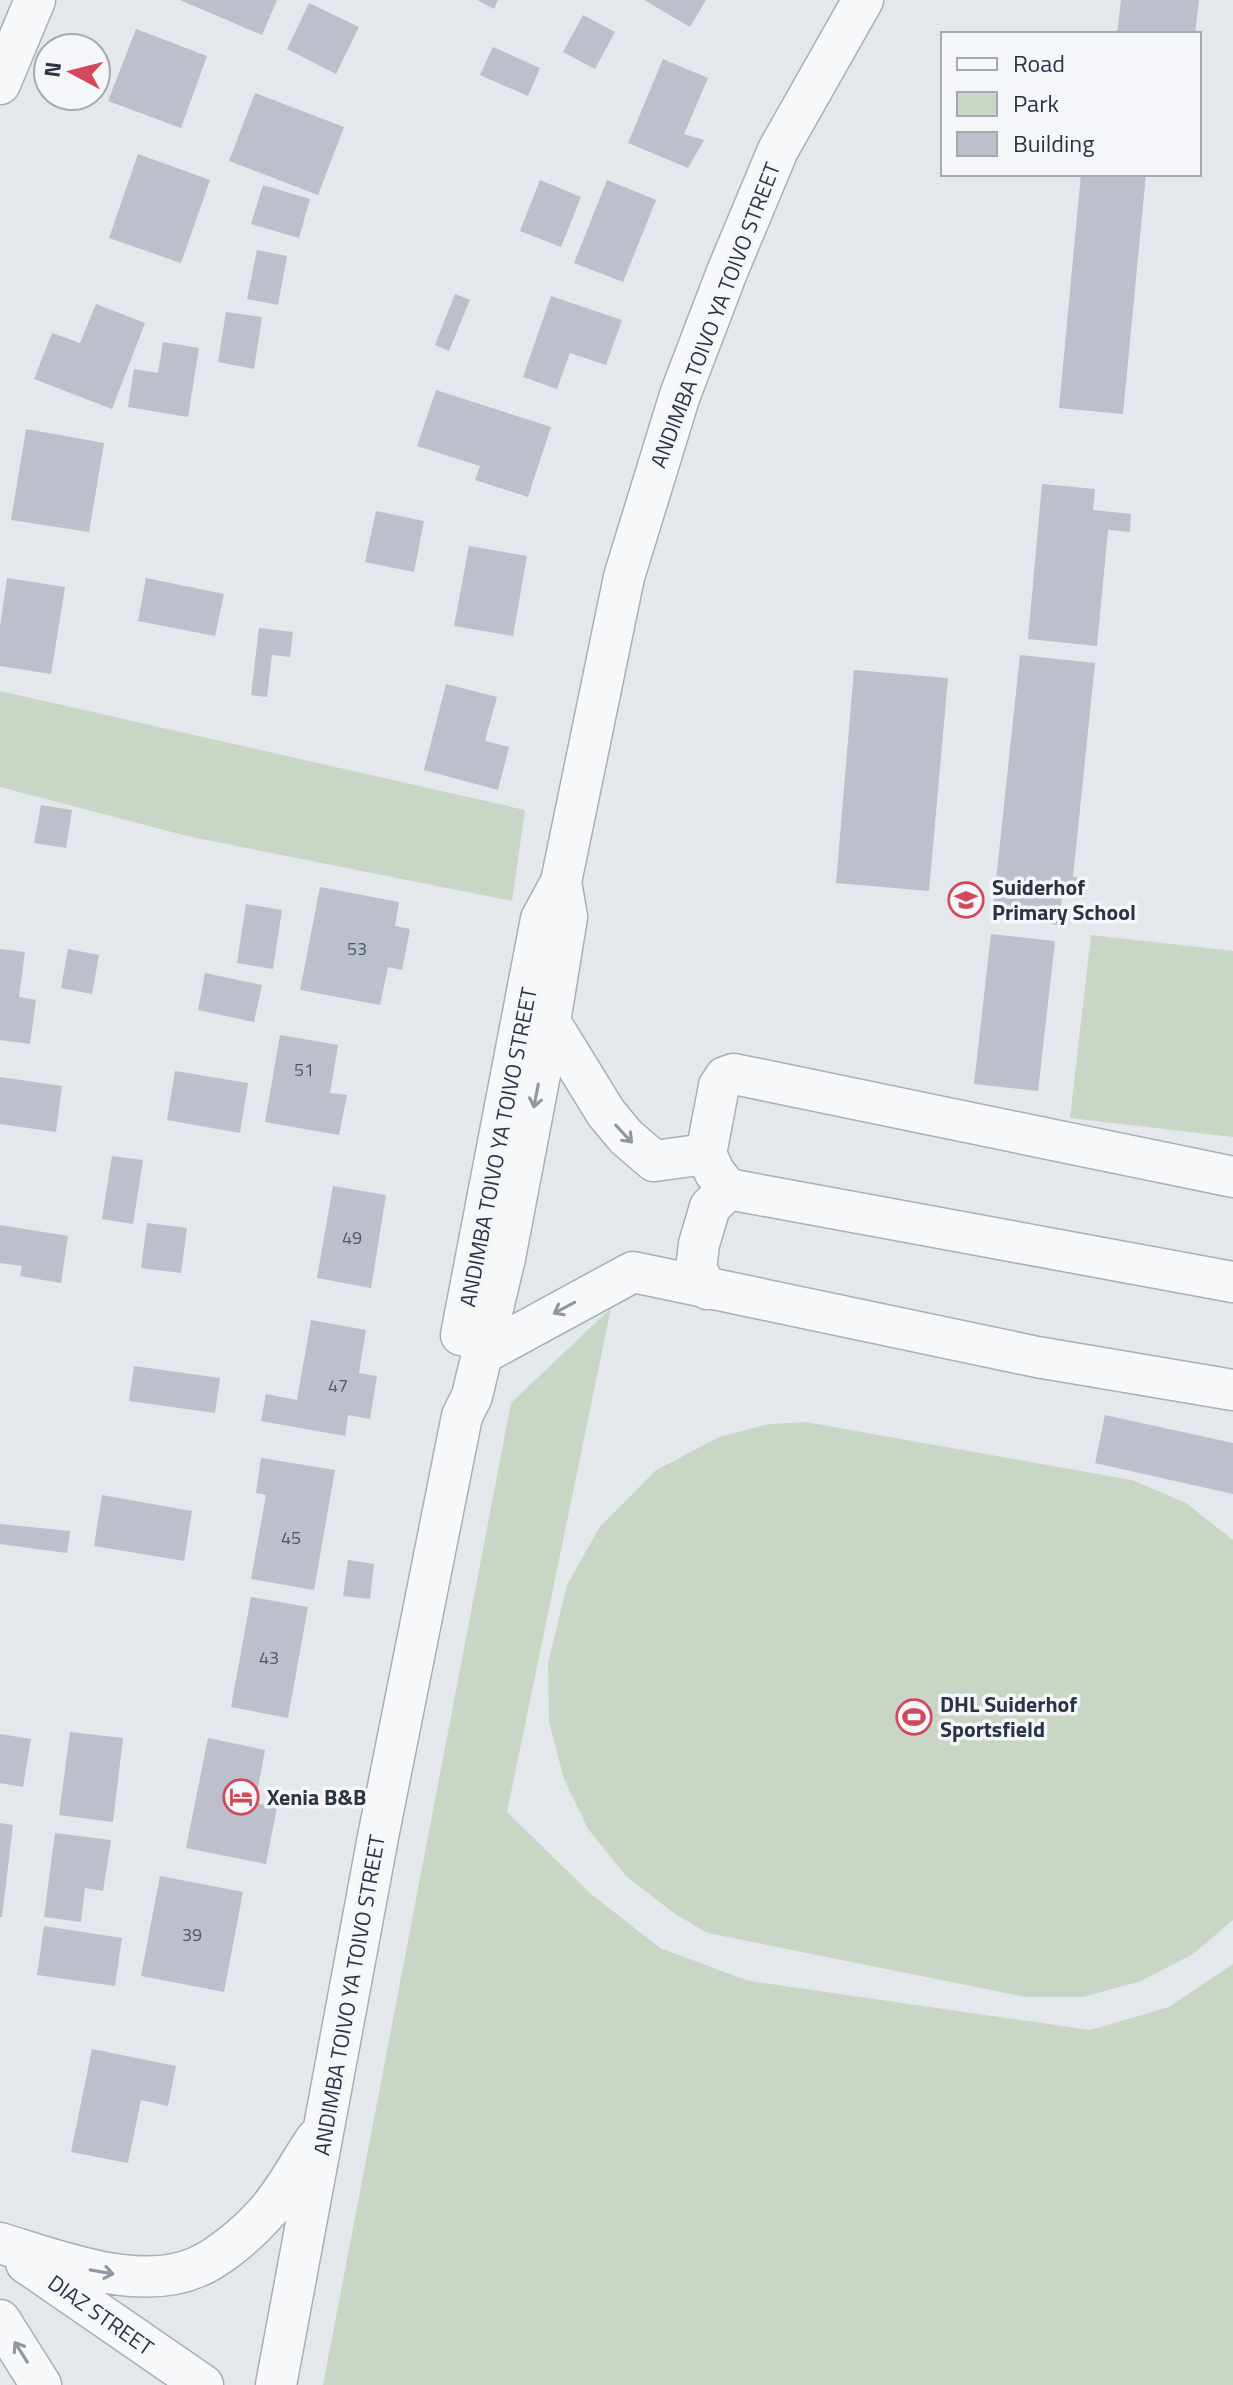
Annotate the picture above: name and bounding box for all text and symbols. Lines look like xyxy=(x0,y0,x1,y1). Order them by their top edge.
north arrow xyxy=(32,32,112,112)
legend xyxy=(941,32,1201,176)
text: Road xyxy=(1013,45,1065,81)
text: N xyxy=(34,60,70,79)
text: Park xyxy=(1013,85,1059,121)
text: Building xyxy=(1013,125,1095,161)
street label: ANDIMBA TOIVO YA TOIVO STREET xyxy=(641,157,789,473)
place label: Suiderhof Primary School xyxy=(992,870,1136,929)
school or university icon: Suiderhof Primary School xyxy=(947,881,985,919)
house number: 53 xyxy=(347,935,367,962)
street label: ANDIMBA TOIVO YA TOIVO STREET xyxy=(450,984,546,1310)
house number: 51 xyxy=(294,1056,314,1083)
one-way arrow xyxy=(528,1083,543,1109)
one-way arrow xyxy=(614,1123,632,1143)
house number: 49 xyxy=(342,1224,362,1251)
one-way arrow xyxy=(552,1301,576,1317)
house number: 47 xyxy=(328,1372,348,1399)
house number: 45 xyxy=(281,1524,301,1551)
house number: 43 xyxy=(259,1644,279,1671)
place label: DHL Suiderhof Sportsfield xyxy=(940,1687,1077,1746)
sports icon: DHL Suiderhof Sportsfield xyxy=(895,1698,933,1736)
hotel icon: Xenia B&B xyxy=(222,1778,260,1816)
place label: Xenia B&B xyxy=(267,1780,366,1814)
street label: ANDIMBA TOIVO YA TOIVO STREET xyxy=(304,1832,394,2158)
house number: 39 xyxy=(182,1921,202,1948)
one-way arrow xyxy=(89,2265,114,2280)
street label: DIAZ STREET xyxy=(41,2266,161,2364)
one-way arrow xyxy=(13,2341,29,2364)

